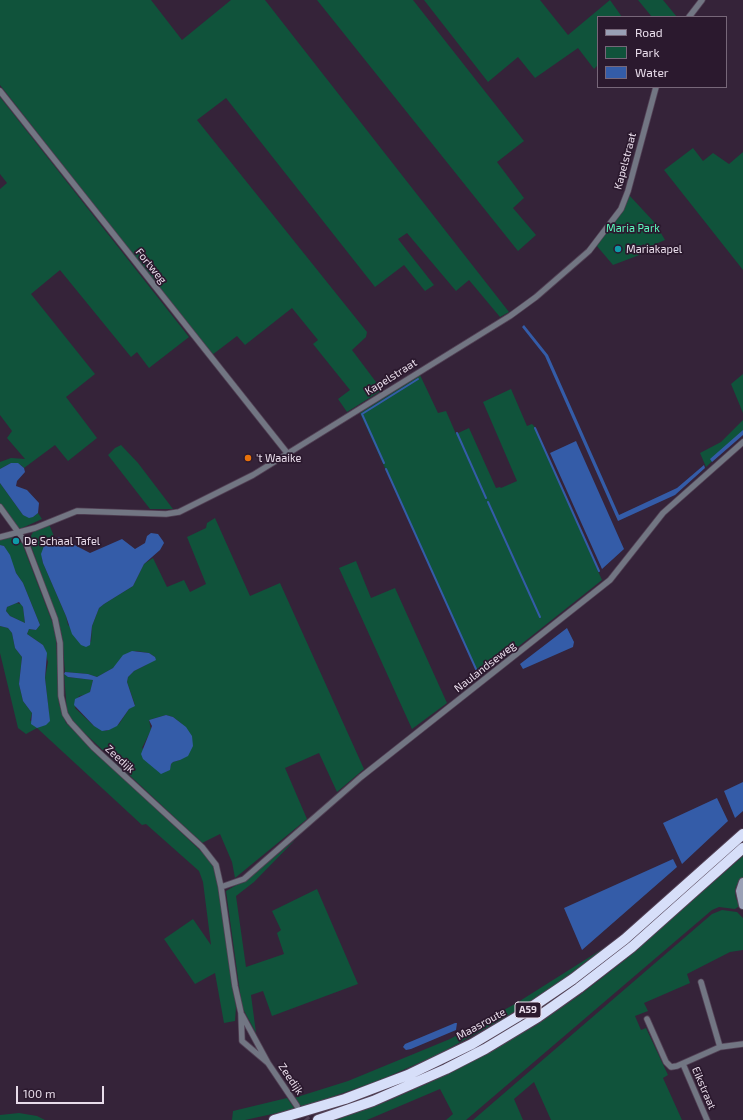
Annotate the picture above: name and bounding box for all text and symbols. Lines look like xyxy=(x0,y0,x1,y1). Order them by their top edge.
legend xyxy=(597,16,727,88)
text: Road xyxy=(635,25,663,39)
text: Park xyxy=(635,45,660,59)
text: Water xyxy=(635,65,669,79)
street label: Kapelstraat xyxy=(611,131,639,191)
park label: Maria Park xyxy=(606,221,660,235)
place label: Mariakapel xyxy=(626,242,682,256)
marker: Mariakapel xyxy=(613,244,623,254)
street label: Fortweg xyxy=(133,246,169,286)
street label: Kapelstraat xyxy=(363,356,419,398)
place label: 't Waaike xyxy=(256,451,301,465)
marker: 't Waaike xyxy=(243,453,253,463)
place label: De Schaal Tafel xyxy=(24,534,100,548)
marker: De Schaal Tafel xyxy=(11,536,21,546)
street label: Naulandseweg xyxy=(452,639,518,695)
street label: Zeedijk xyxy=(102,742,138,776)
road number: A59 xyxy=(515,1002,541,1018)
street label: Maasroute xyxy=(454,1005,508,1043)
street label: Zeedijk xyxy=(276,1061,306,1097)
street label: Eikstraat xyxy=(689,1065,719,1111)
scale bar xyxy=(18,1078,106,1104)
text: 100 m xyxy=(23,1086,55,1100)

